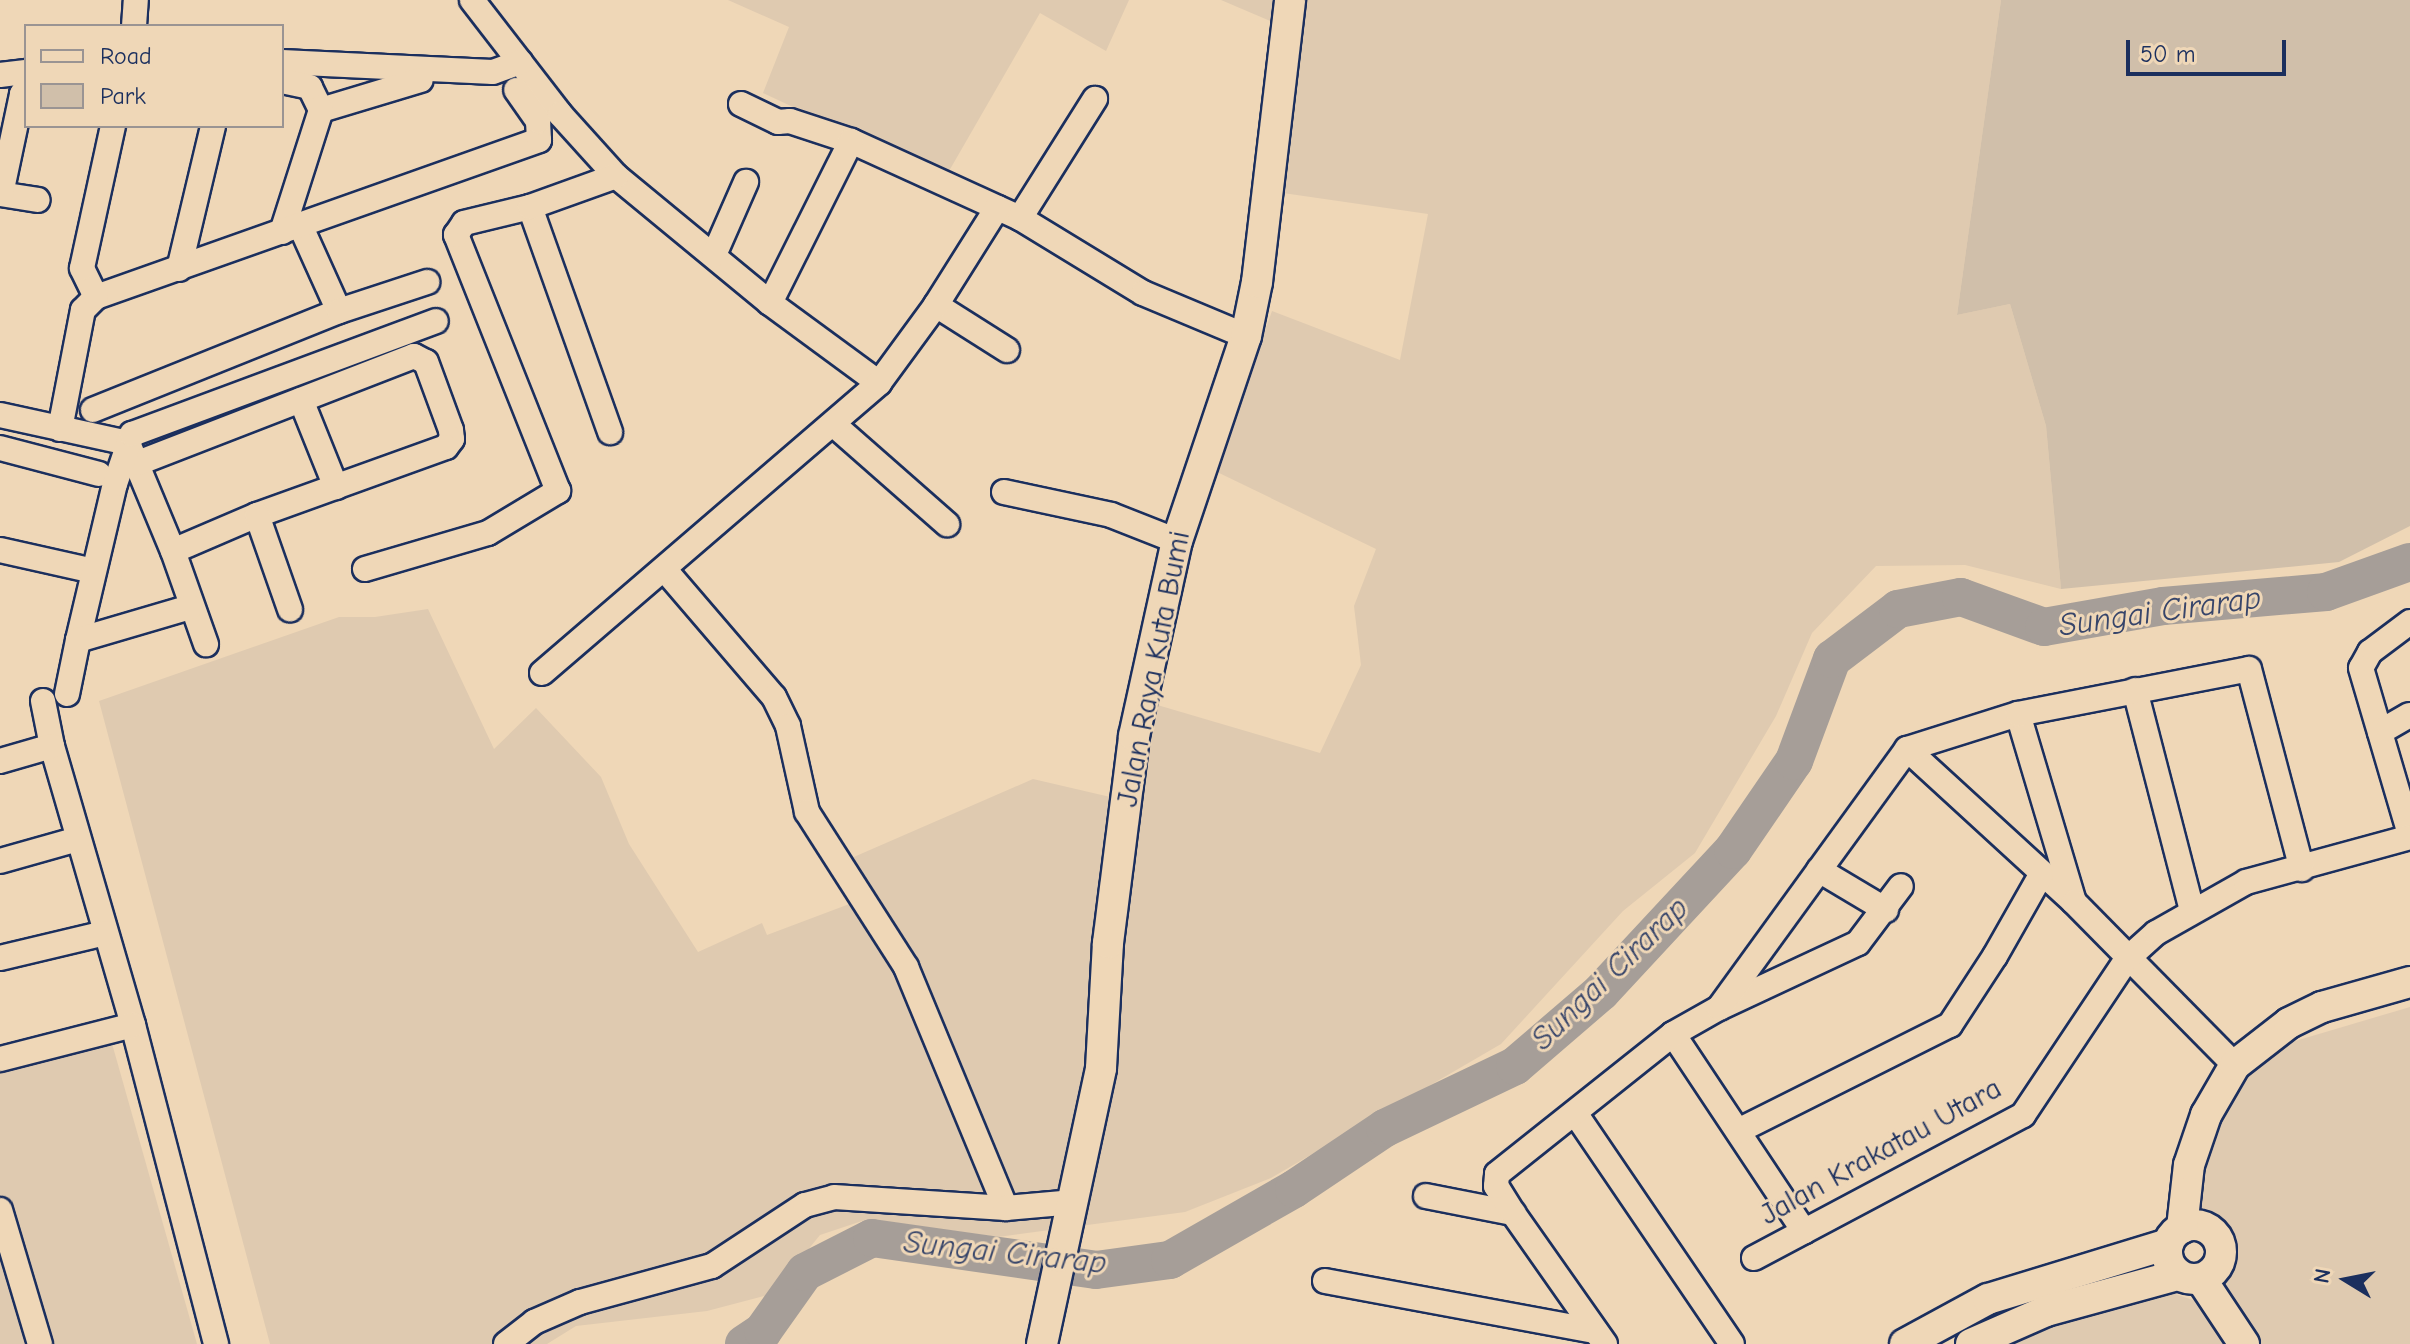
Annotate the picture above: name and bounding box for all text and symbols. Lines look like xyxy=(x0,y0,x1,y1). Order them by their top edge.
legend xyxy=(24,24,284,128)
scale bar xyxy=(2130,24,2290,74)
text: 50 m xyxy=(2140,40,2196,68)
text: Road xyxy=(100,42,152,70)
text: Park xyxy=(100,82,146,110)
street label: Jalan Raya Kuta Bumi xyxy=(1110,528,1198,810)
water label: Sungai Cirarap xyxy=(2057,579,2263,645)
water label: Sungai Cirarap xyxy=(1523,890,1697,1058)
street label: Jalan Krakatau Utara xyxy=(1754,1071,2008,1233)
water label: Sungai Cirarap xyxy=(902,1223,1108,1283)
north arrow xyxy=(2306,1240,2386,1320)
text: N xyxy=(2308,1267,2336,1285)

